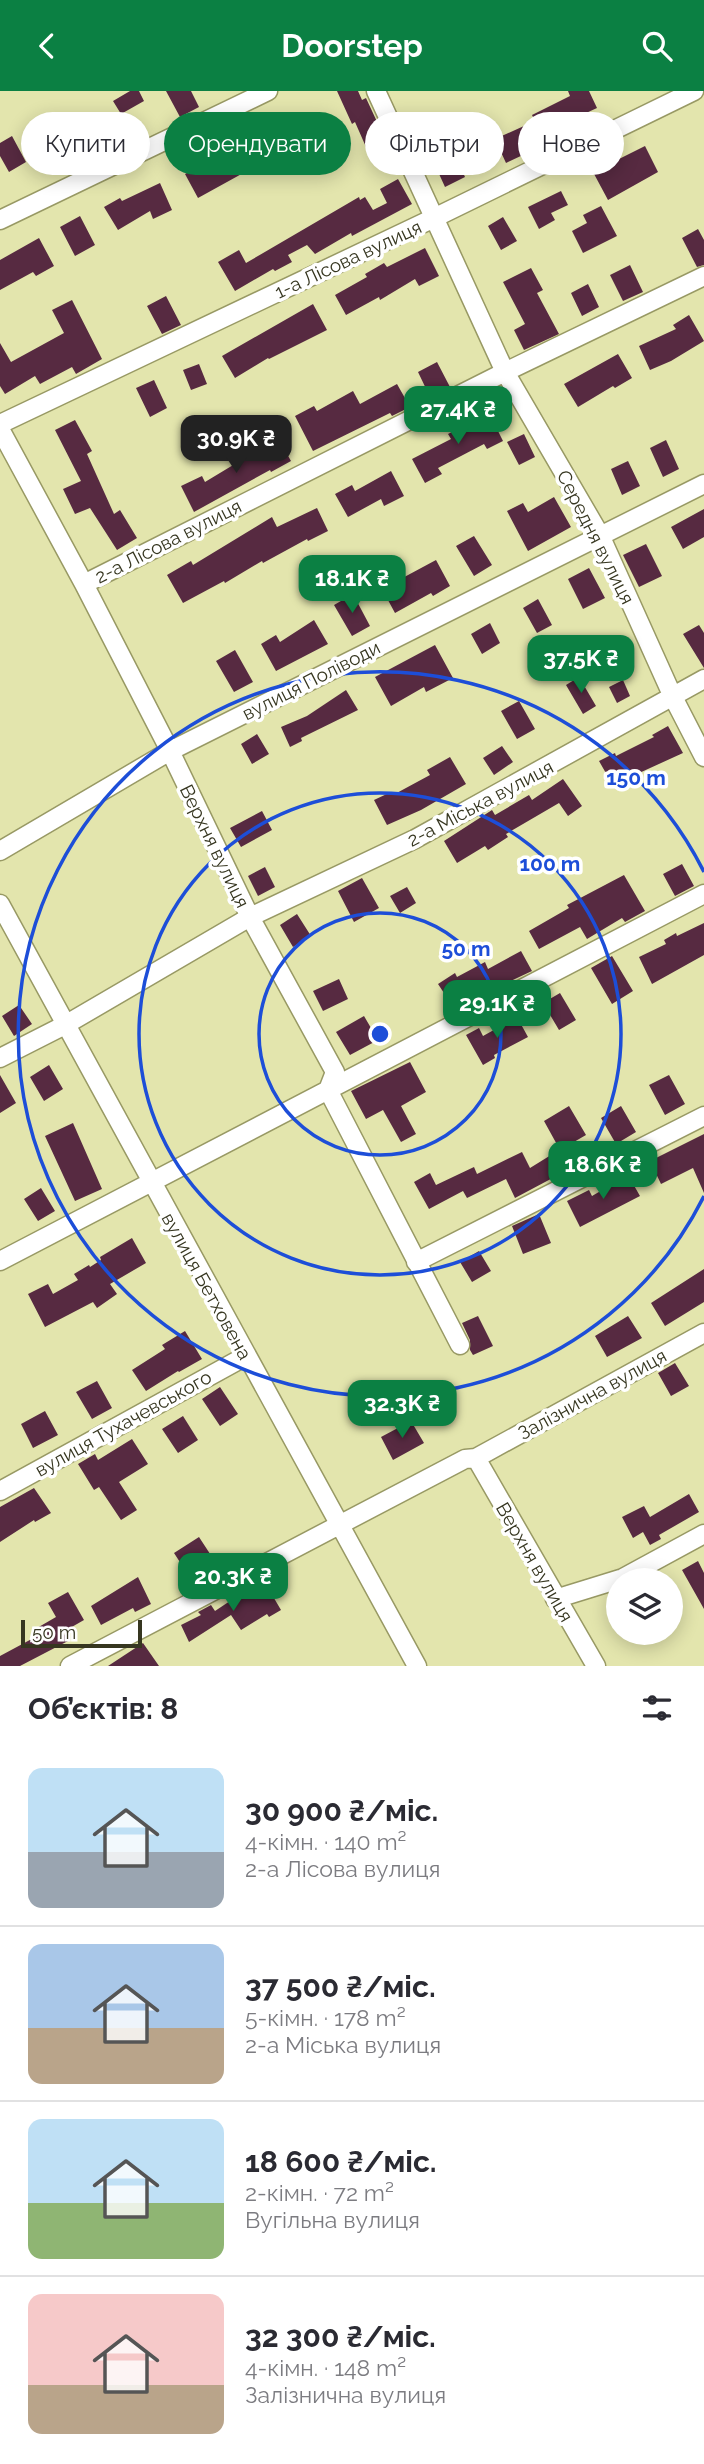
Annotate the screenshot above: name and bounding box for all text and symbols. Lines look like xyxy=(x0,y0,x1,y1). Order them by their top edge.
icon: back xyxy=(28,27,66,65)
text: Doorstep xyxy=(281,27,423,64)
icon: search xyxy=(638,27,676,65)
chip: Купити xyxy=(21,112,150,175)
chip: Орендувати xyxy=(164,112,351,175)
chip: Фільтри xyxy=(365,112,504,175)
chip: Нове xyxy=(518,112,624,175)
street label: 1-а Лісова вулиця xyxy=(271,215,425,303)
pin: 27.4K ₴ xyxy=(393,387,523,446)
text: 27.4K ₴ xyxy=(420,395,496,422)
pin: 30.9K ₴ xyxy=(171,415,301,475)
text: 30.9K ₴ xyxy=(197,424,275,451)
street label: Середня вулиця xyxy=(553,466,639,608)
street label: 2-а Лісова вулиця xyxy=(91,495,245,587)
pin: 18.1K ₴ xyxy=(287,555,417,615)
text: 18.1K ₴ xyxy=(315,564,389,591)
pin: 37.5K ₴ xyxy=(516,635,646,695)
street label: вулиця Поліводи xyxy=(238,636,384,724)
text: 37.5K ₴ xyxy=(543,644,619,671)
street label: 2-а Міська вулиця xyxy=(403,755,557,851)
text: 150 m xyxy=(606,765,666,790)
street label: Верхня вулиця xyxy=(176,781,254,911)
text: 100 m xyxy=(520,851,580,876)
text: 50 m xyxy=(441,936,491,961)
pin: 29.1K ₴ xyxy=(432,981,562,1040)
text: 29.1K ₴ xyxy=(459,989,535,1016)
centre of rings xyxy=(368,1022,392,1046)
pin: 18.6K ₴ xyxy=(538,1141,668,1201)
text: 18.6K ₴ xyxy=(564,1150,642,1177)
street label: вулиця Бетховена xyxy=(158,1209,256,1363)
street label: Залізнична вулиця xyxy=(514,1344,670,1444)
street label: вулиця Тухачевського xyxy=(31,1365,215,1481)
pin: 32.3K ₴ xyxy=(337,1381,467,1440)
text: 32.3K ₴ xyxy=(364,1389,440,1416)
street label: Верхня вулиця xyxy=(492,1498,578,1626)
pin: 20.3K ₴ xyxy=(168,1553,298,1613)
text: 20.3K ₴ xyxy=(194,1562,272,1589)
map controls xyxy=(606,1568,683,1645)
button: layers xyxy=(606,1568,683,1645)
scale bar xyxy=(21,1617,142,1649)
text: 50 m xyxy=(32,1621,76,1643)
icon: filters xyxy=(638,1689,676,1727)
text: Об’єктів: 8 xyxy=(28,1691,178,1726)
text: 30 900 ₴/міс. xyxy=(245,1793,438,1828)
icon: home xyxy=(84,1796,168,1880)
text: 4-кімн. · 140 m² xyxy=(245,1828,407,1855)
text: 2-а Лісова вулиця xyxy=(245,1855,440,1882)
text: 37 500 ₴/міс. xyxy=(245,1969,436,2004)
icon: home xyxy=(84,1972,168,2056)
text: 5-кімн. · 178 m² xyxy=(245,2004,406,2031)
text: 2-а Міська вулиця xyxy=(245,2031,441,2058)
text: 18 600 ₴/міс. xyxy=(245,2144,437,2179)
icon: home xyxy=(84,2147,168,2231)
text: 2-кімн. · 72 m² xyxy=(245,2179,394,2206)
text: Вугільна вулиця xyxy=(245,2206,420,2233)
text: 32 300 ₴/міс. xyxy=(245,2319,436,2354)
icon: home xyxy=(84,2322,168,2406)
text: 4-кімн. · 148 m² xyxy=(245,2354,406,2381)
text: Залізнична вулиця xyxy=(245,2381,446,2408)

